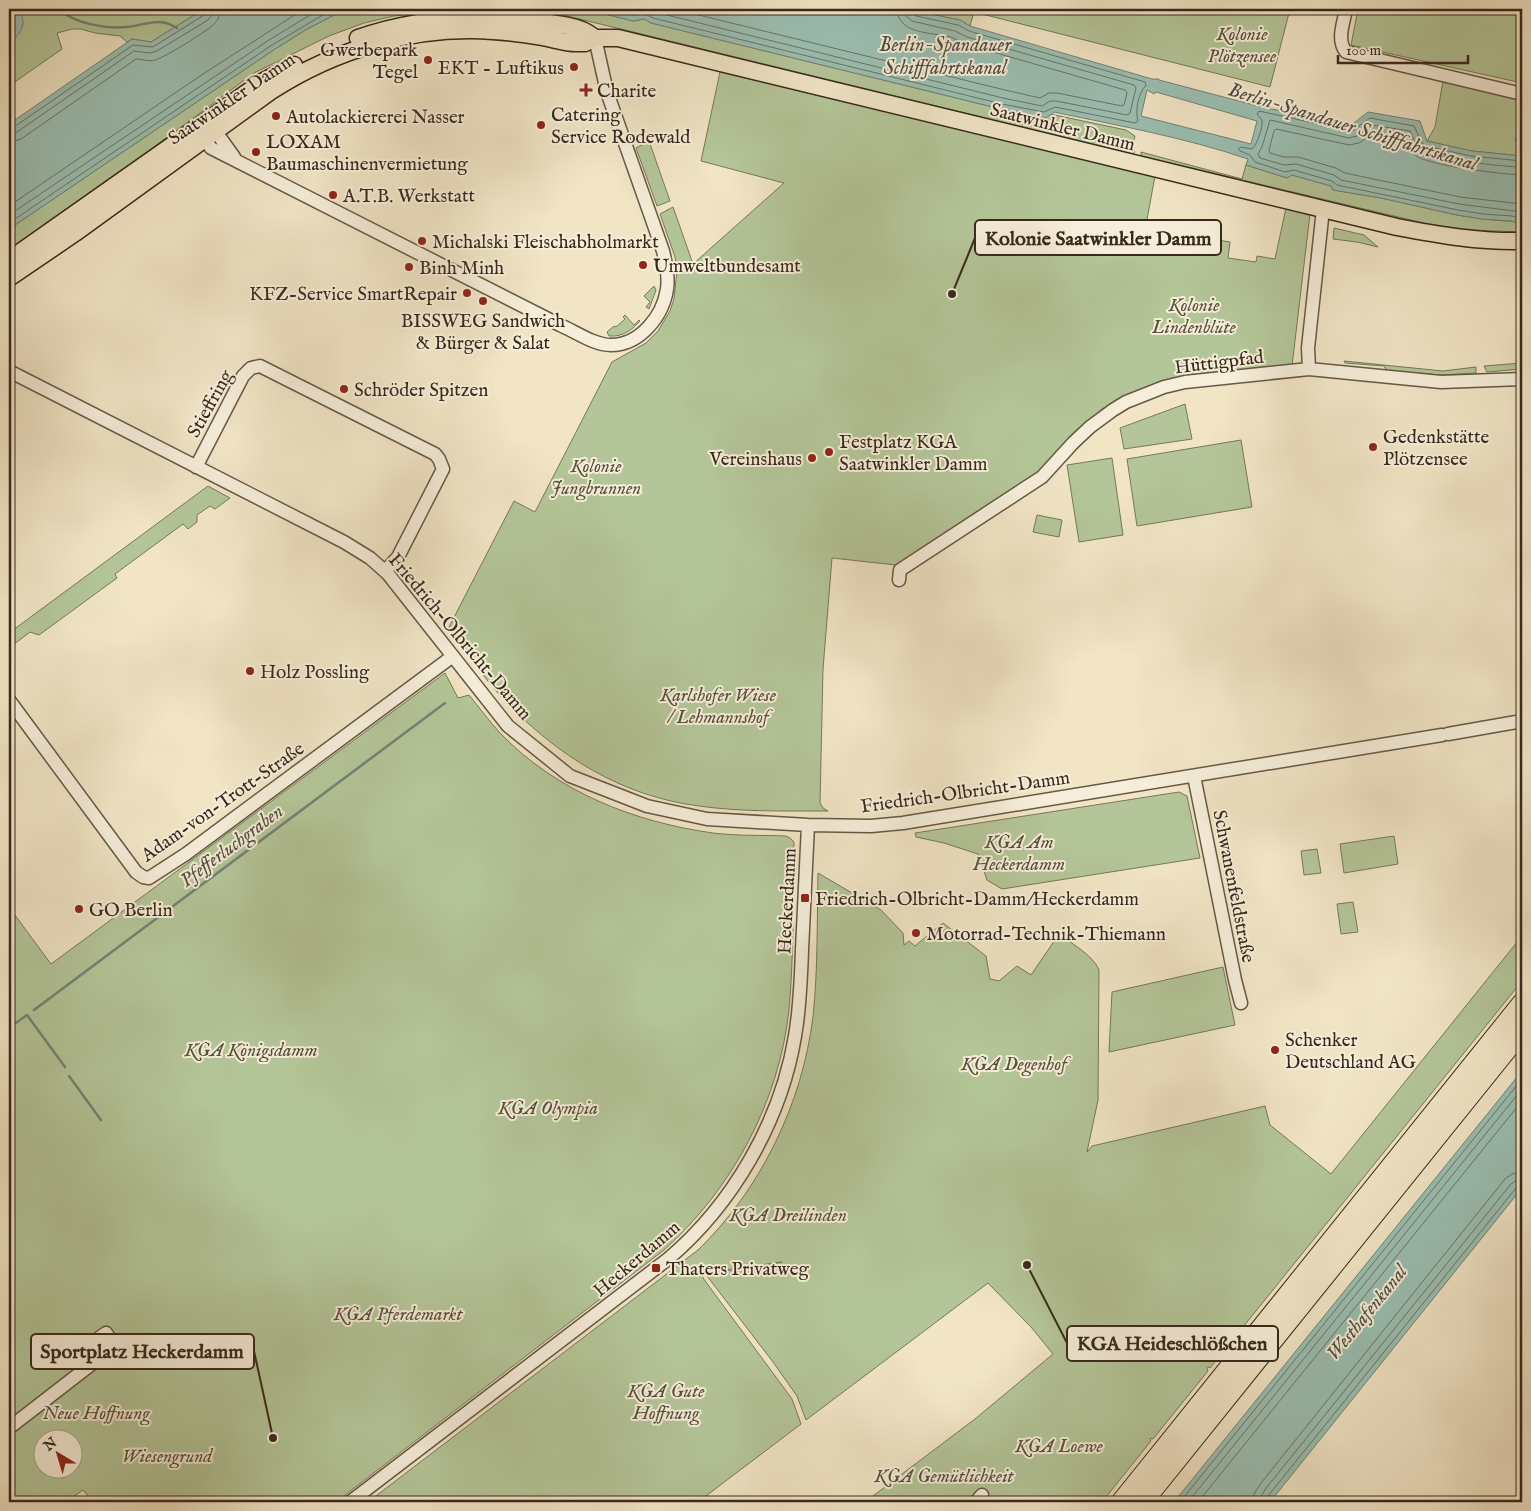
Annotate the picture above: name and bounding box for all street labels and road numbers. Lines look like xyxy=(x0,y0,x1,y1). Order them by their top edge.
street label: Saatwinkler Damm xyxy=(164,48,301,151)
street label: Saatwinkler Damm xyxy=(988,98,1138,158)
street label: Hüttigpfad xyxy=(1173,345,1266,380)
street label: Stieffring xyxy=(182,365,239,442)
street label: Friedrich-Olbricht-Damm xyxy=(382,549,537,726)
street label: Adam-von-Trott-Straße xyxy=(136,737,310,869)
street label: Friedrich-Olbricht-Damm xyxy=(859,766,1072,820)
street label: Schwanenfeldstraße xyxy=(1206,808,1260,965)
street label: Heckerdamm xyxy=(773,847,803,955)
street label: Heckerdamm xyxy=(589,1216,686,1303)

